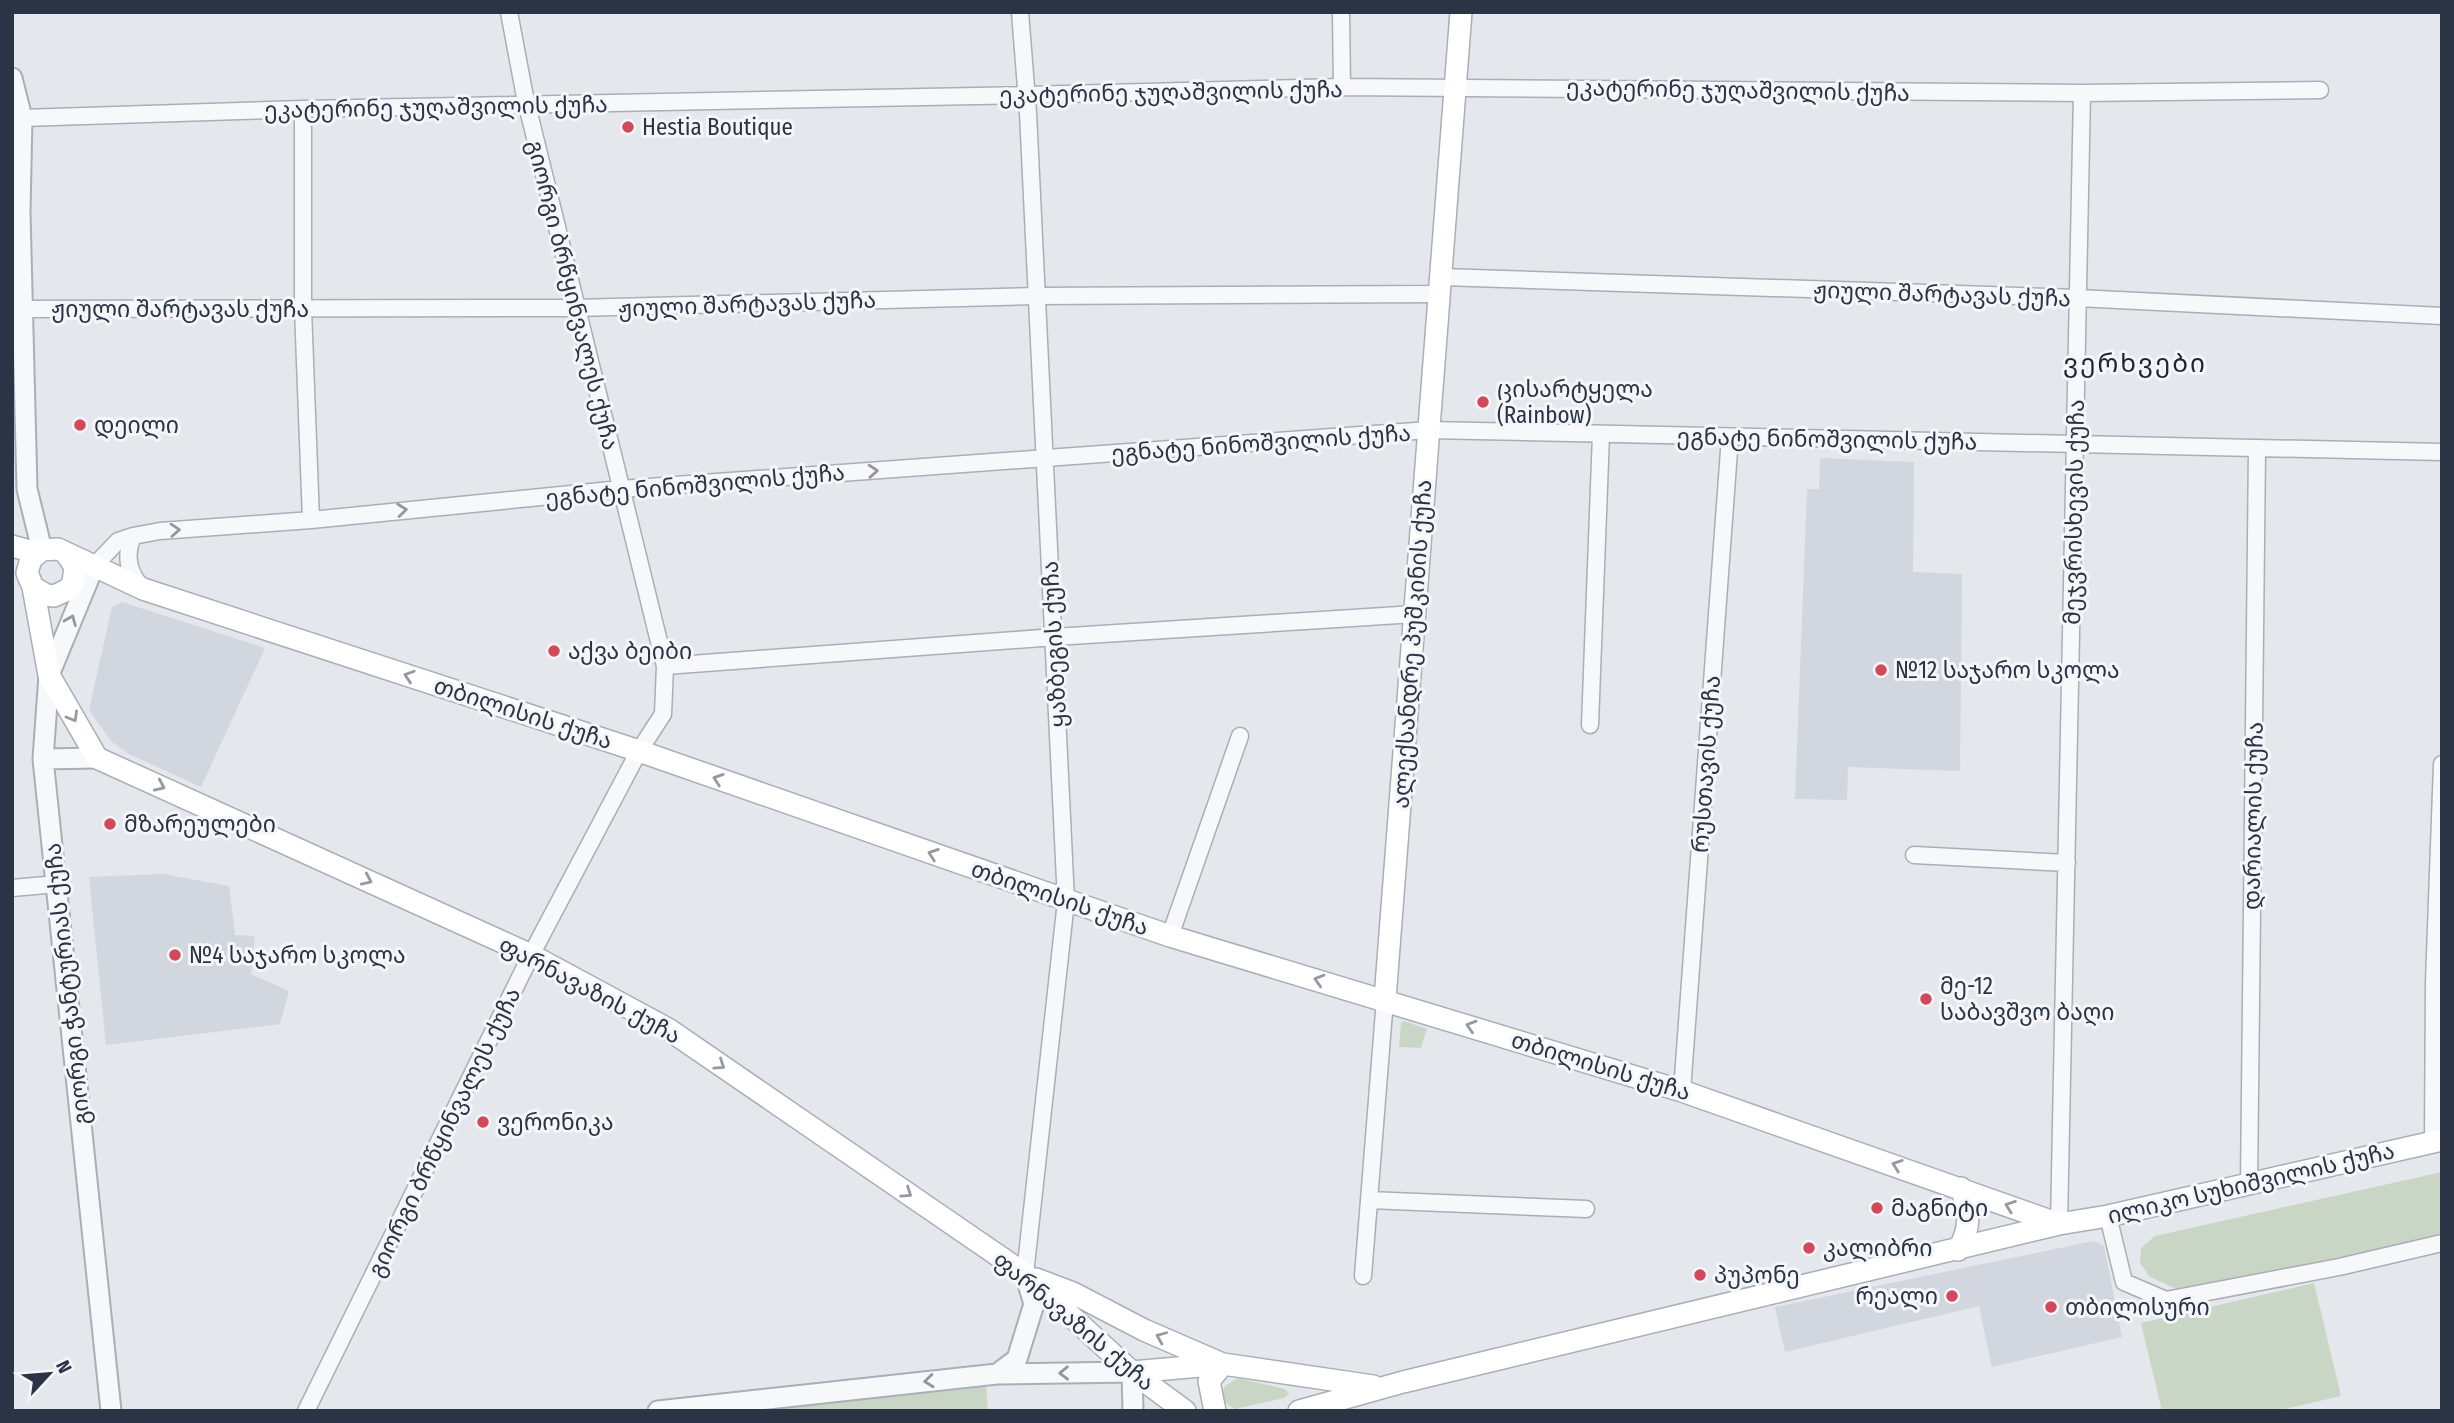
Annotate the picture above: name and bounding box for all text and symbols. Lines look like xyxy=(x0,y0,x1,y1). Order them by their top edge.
street label: ეკატერინე ჯუღაშვილის ქუჩა xyxy=(1566,73,1910,107)
street label: ეკატერინე ჯუღაშვილის ქუჩა xyxy=(999,75,1343,109)
street label: ეკატერინე ჯუღაშვილის ქუჩა xyxy=(264,90,608,124)
place label: Hestia Boutique xyxy=(642,113,793,141)
marker: Hestia Boutique xyxy=(620,119,636,135)
street label: გიორგი ბრწყინვალეს ქუჩა xyxy=(521,137,625,453)
street label: ჟიული შარტავას ქუჩა xyxy=(1812,276,2072,312)
street label: ჟიული შარტავას ქუჩა xyxy=(617,286,877,322)
street label: ჟიული შარტავას ქუჩა xyxy=(51,295,309,323)
district label: ვერხვები xyxy=(2063,348,2207,379)
place label: ცისარტყელა (Rainbow) xyxy=(1497,375,1653,429)
marker: ცისარტყელა (Rainbow) xyxy=(1475,394,1491,410)
street label: მეჯვრისხევის ქუჩა xyxy=(2058,399,2090,625)
place label: დეილი xyxy=(94,411,179,439)
marker: დეილი xyxy=(72,417,88,433)
street label: ეგნატე ნინოშვილის ქუჩა xyxy=(1110,419,1412,467)
street label: ეგნატე ნინოშვილის ქუჩა xyxy=(1677,422,1977,456)
street label: ეგნატე ნინოშვილის ქუჩა xyxy=(544,458,846,512)
one-way arrow xyxy=(867,464,878,479)
street label: ალექსანდრე პუშკინის ქუჩა xyxy=(1387,479,1437,809)
one-way arrow xyxy=(396,503,408,518)
one-way arrow xyxy=(170,523,181,538)
street label: ყაზბეგის ქუჩა xyxy=(1036,560,1072,728)
one-way arrow xyxy=(63,615,77,627)
place label: აქვა ბეიბი xyxy=(568,637,692,665)
marker: აქვა ბეიბი xyxy=(546,643,562,659)
place label: №12 საჯარო სკოლა xyxy=(1895,656,2120,684)
marker: №12 საჯარო სკოლა xyxy=(1873,662,1889,678)
one-way arrow xyxy=(403,670,416,684)
street label: თბილისის ქუჩა xyxy=(430,671,616,755)
street label: რუსთავის ქუჩა xyxy=(1686,674,1726,854)
one-way arrow xyxy=(65,709,78,722)
street label: დარიალის ქუჩა xyxy=(2237,722,2269,910)
one-way arrow xyxy=(712,773,724,787)
one-way arrow xyxy=(152,778,165,792)
place label: მზარეულები xyxy=(124,810,276,838)
marker: მზარეულები xyxy=(102,816,118,832)
street label: გიორგი ჭანტურიას ქუჩა xyxy=(38,842,96,1126)
one-way arrow xyxy=(927,848,939,862)
street label: თბილისის ქუჩა xyxy=(968,855,1152,941)
one-way arrow xyxy=(360,872,372,886)
street label: ფარნავაზის ქუჩა xyxy=(494,930,686,1050)
place label: №4 საჯარო სკოლა xyxy=(189,941,406,969)
marker: №4 საჯარო სკოლა xyxy=(167,947,183,963)
place label: მე-12 საბავშვო ბაღი xyxy=(1940,972,2115,1026)
one-way arrow xyxy=(1314,974,1326,989)
street label: გიორგი ბრწყინვალეს ქუჩა xyxy=(362,983,526,1281)
marker: მე-12 საბავშვო ბაღი xyxy=(1918,991,1934,1007)
one-way arrow xyxy=(1465,1020,1478,1034)
street label: თბილისის ქუჩა xyxy=(1508,1025,1694,1107)
one-way arrow xyxy=(712,1057,725,1069)
place label: ვერონიკა xyxy=(497,1108,614,1136)
marker: ვერონიკა xyxy=(475,1114,491,1130)
street label: ილიკო სუხიშვილის ქუჩა xyxy=(2105,1136,2397,1230)
one-way arrow xyxy=(1891,1159,1903,1173)
one-way arrow xyxy=(900,1185,913,1198)
place label: მაგნიტი xyxy=(1891,1194,1988,1222)
marker: მაგნიტი xyxy=(1869,1200,1885,1216)
one-way arrow xyxy=(2005,1200,2017,1214)
place label: კალიბრი xyxy=(1823,1234,1932,1262)
marker: კალიბრი xyxy=(1801,1240,1817,1256)
street label: ფარნავაზის ქუჩა xyxy=(988,1245,1160,1397)
place label: პუპონე xyxy=(1714,1261,1800,1289)
marker: პუპონე xyxy=(1692,1267,1708,1283)
place label: რეალი xyxy=(1856,1282,1938,1310)
marker: რეალი xyxy=(1944,1288,1960,1304)
place label: თბილისური xyxy=(2065,1293,2210,1321)
marker: თბილისური xyxy=(2043,1299,2059,1315)
one-way arrow xyxy=(1155,1331,1168,1345)
north arrow xyxy=(14,1339,84,1409)
text: N xyxy=(51,1357,77,1377)
one-way arrow xyxy=(1059,1365,1069,1381)
one-way arrow xyxy=(923,1374,935,1389)

